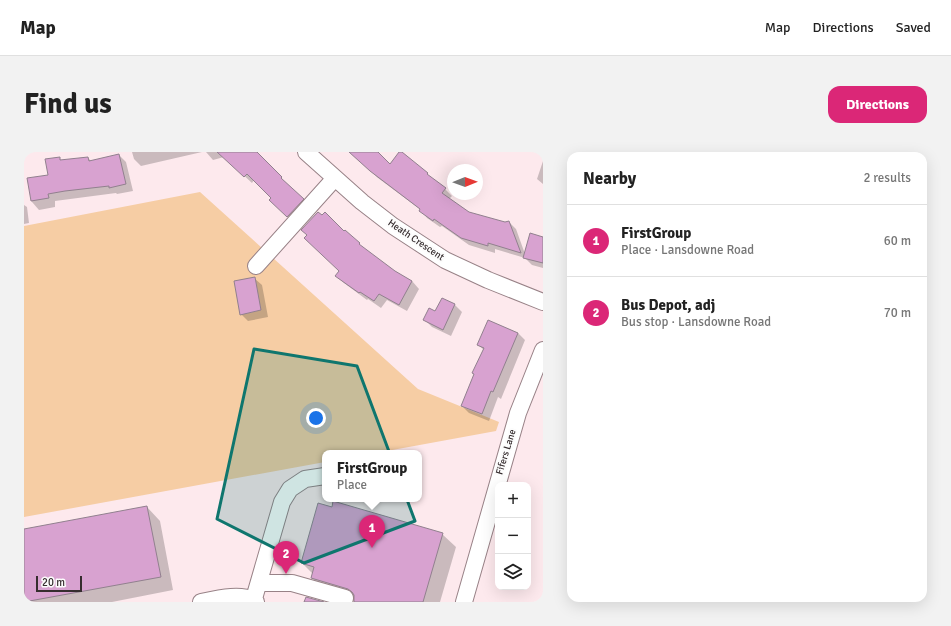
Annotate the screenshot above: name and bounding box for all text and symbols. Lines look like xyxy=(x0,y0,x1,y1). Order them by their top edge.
text: Map xyxy=(20,16,56,40)
text: Map xyxy=(765,19,791,36)
text: Directions xyxy=(813,19,874,36)
text: Saved xyxy=(896,19,931,36)
button: Directions xyxy=(828,86,927,123)
text: Find us xyxy=(24,87,112,121)
north arrow xyxy=(447,164,483,200)
text: Nearby xyxy=(583,168,636,189)
text: 2 results xyxy=(863,170,911,186)
street label: Heath Crescent xyxy=(386,217,447,264)
text: FirstGroup xyxy=(621,224,691,242)
text: 1 xyxy=(592,233,600,249)
text: 60 m xyxy=(884,233,911,249)
text: Place · Lansdowne Road xyxy=(621,242,754,258)
text: Bus Depot, adj xyxy=(621,296,715,314)
text: 2 xyxy=(592,305,600,321)
text: 70 m xyxy=(884,305,911,321)
text: Bus stop · Lansdowne Road xyxy=(621,314,771,330)
your location xyxy=(306,408,326,428)
street label: Fifers Lane xyxy=(493,428,519,476)
popup xyxy=(322,450,422,502)
text: FirstGroup xyxy=(337,459,407,477)
text: Place xyxy=(337,477,367,493)
map controls xyxy=(495,482,531,590)
button: + xyxy=(495,482,531,518)
pin: 1 xyxy=(359,515,385,548)
button: − xyxy=(495,518,531,554)
pin: 2 xyxy=(273,541,299,574)
button: layers xyxy=(495,554,531,590)
scale bar xyxy=(36,574,82,593)
text: 20 m xyxy=(42,576,65,589)

